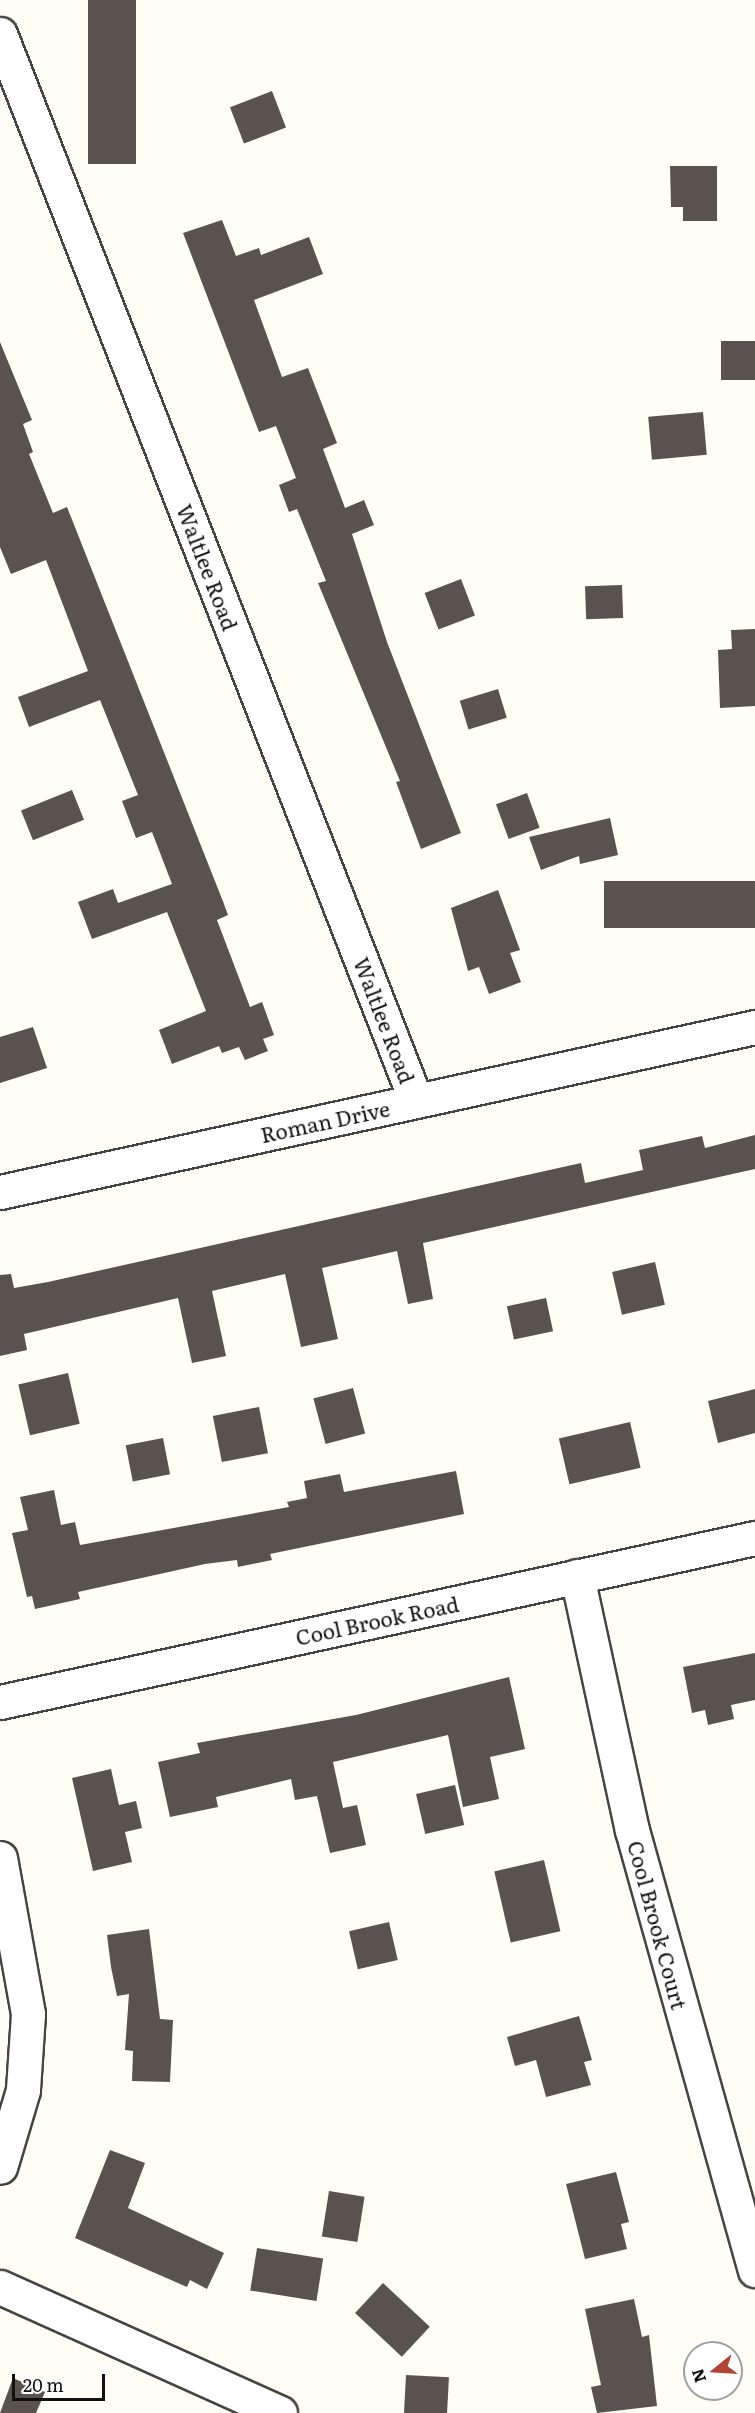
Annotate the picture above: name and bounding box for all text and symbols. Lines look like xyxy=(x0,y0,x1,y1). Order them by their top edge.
street label: Waltlee Road xyxy=(172,500,244,634)
street label: Waltlee Road xyxy=(349,953,421,1087)
street label: Roman Drive xyxy=(258,1095,392,1147)
street label: Cool Brook Road xyxy=(293,1590,461,1650)
street label: Cool Brook Court xyxy=(623,1838,693,2012)
north arrow xyxy=(683,2341,743,2401)
scale bar xyxy=(15,2362,108,2400)
text: N xyxy=(684,2366,711,2386)
text: 20 m xyxy=(23,2371,64,2398)

